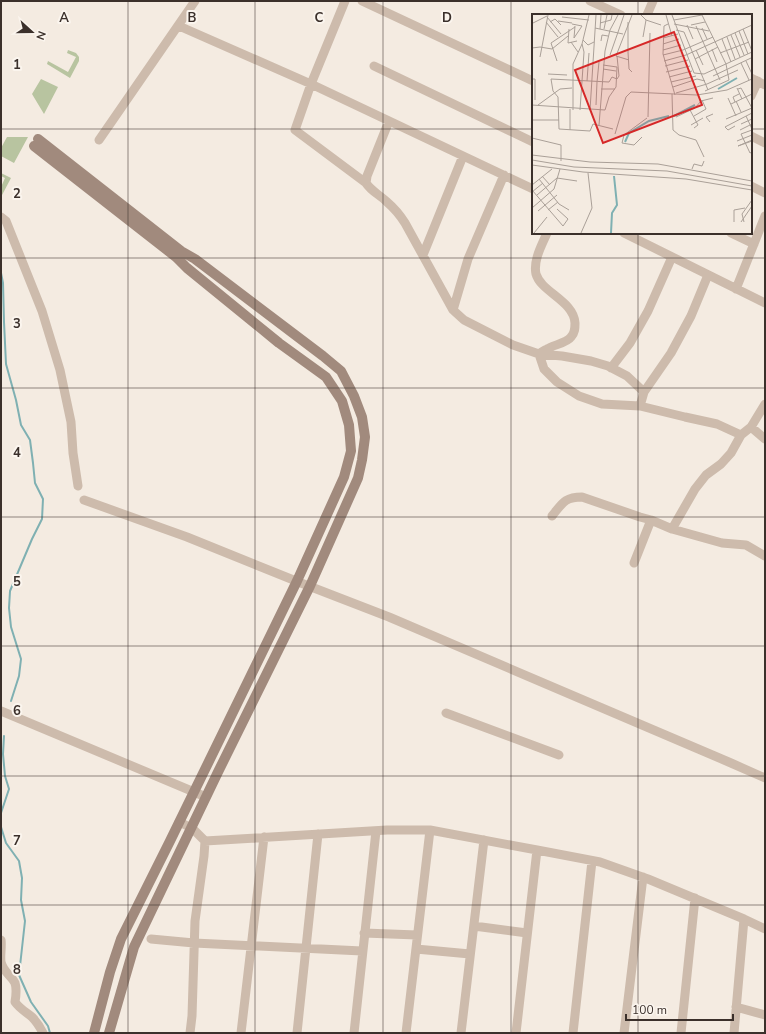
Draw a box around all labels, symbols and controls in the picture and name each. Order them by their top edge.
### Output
text: A [59,9,69,27]
text: B [188,9,197,27]
text: C [315,9,324,27]
text: D [442,9,452,27]
north arrow [12,12,52,52]
inset map [532,14,752,234]
text: N [32,29,49,42]
text: 1 [13,56,21,74]
text: 2 [13,185,21,203]
text: 3 [13,315,21,333]
text: 4 [13,444,21,462]
text: 5 [13,573,21,591]
text: 6 [13,702,21,720]
text: 7 [13,832,21,850]
text: 8 [13,961,21,979]
scale bar [626,996,733,1022]
text: 100 m [632,1002,667,1018]

